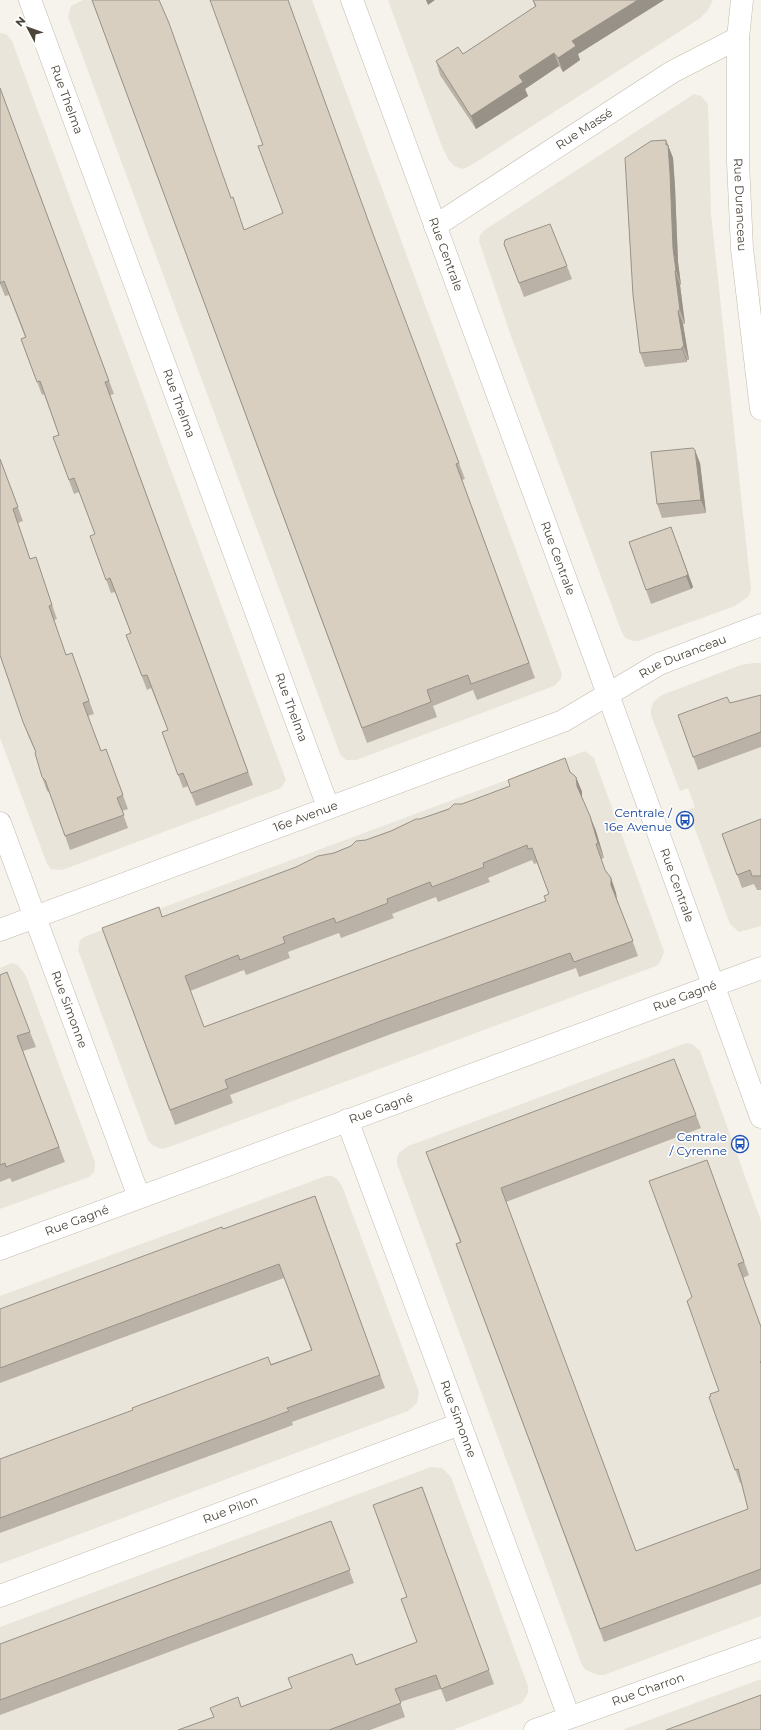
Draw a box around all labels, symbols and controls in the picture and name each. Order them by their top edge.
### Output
north arrow [8,8,48,48]
text: N [12,13,29,29]
street label: Rue Thelma [48,63,87,136]
street label: Rue Massé [553,105,615,153]
street label: Rue Duranceau [731,158,750,252]
street label: Rue Centrale [426,215,467,293]
street label: Rue Thelma [160,367,199,440]
street label: Rue Centrale [538,519,579,597]
street label: Rue Duranceau [636,631,728,681]
street label: Rue Thelma [272,671,311,744]
street label: 16e Avenue [271,797,340,835]
place label: Centrale / 16e Avenue [605,805,673,834]
bus stop icon: Centrale / 16e Avenue [675,810,695,830]
street label: Rue Centrale [657,846,698,924]
street label: Rue Simonne [49,969,91,1050]
street label: Rue Gagné [651,977,719,1014]
street label: Rue Gagné [347,1089,415,1127]
place label: Centrale / Cyrenne [668,1129,727,1158]
bus stop icon: Centrale / Cyrenne [730,1134,750,1154]
street label: Rue Gagné [43,1201,111,1239]
street label: Rue Simonne [437,1378,480,1460]
street label: Rue Pilon [200,1492,260,1527]
street label: Rue Charron [610,1669,686,1709]

